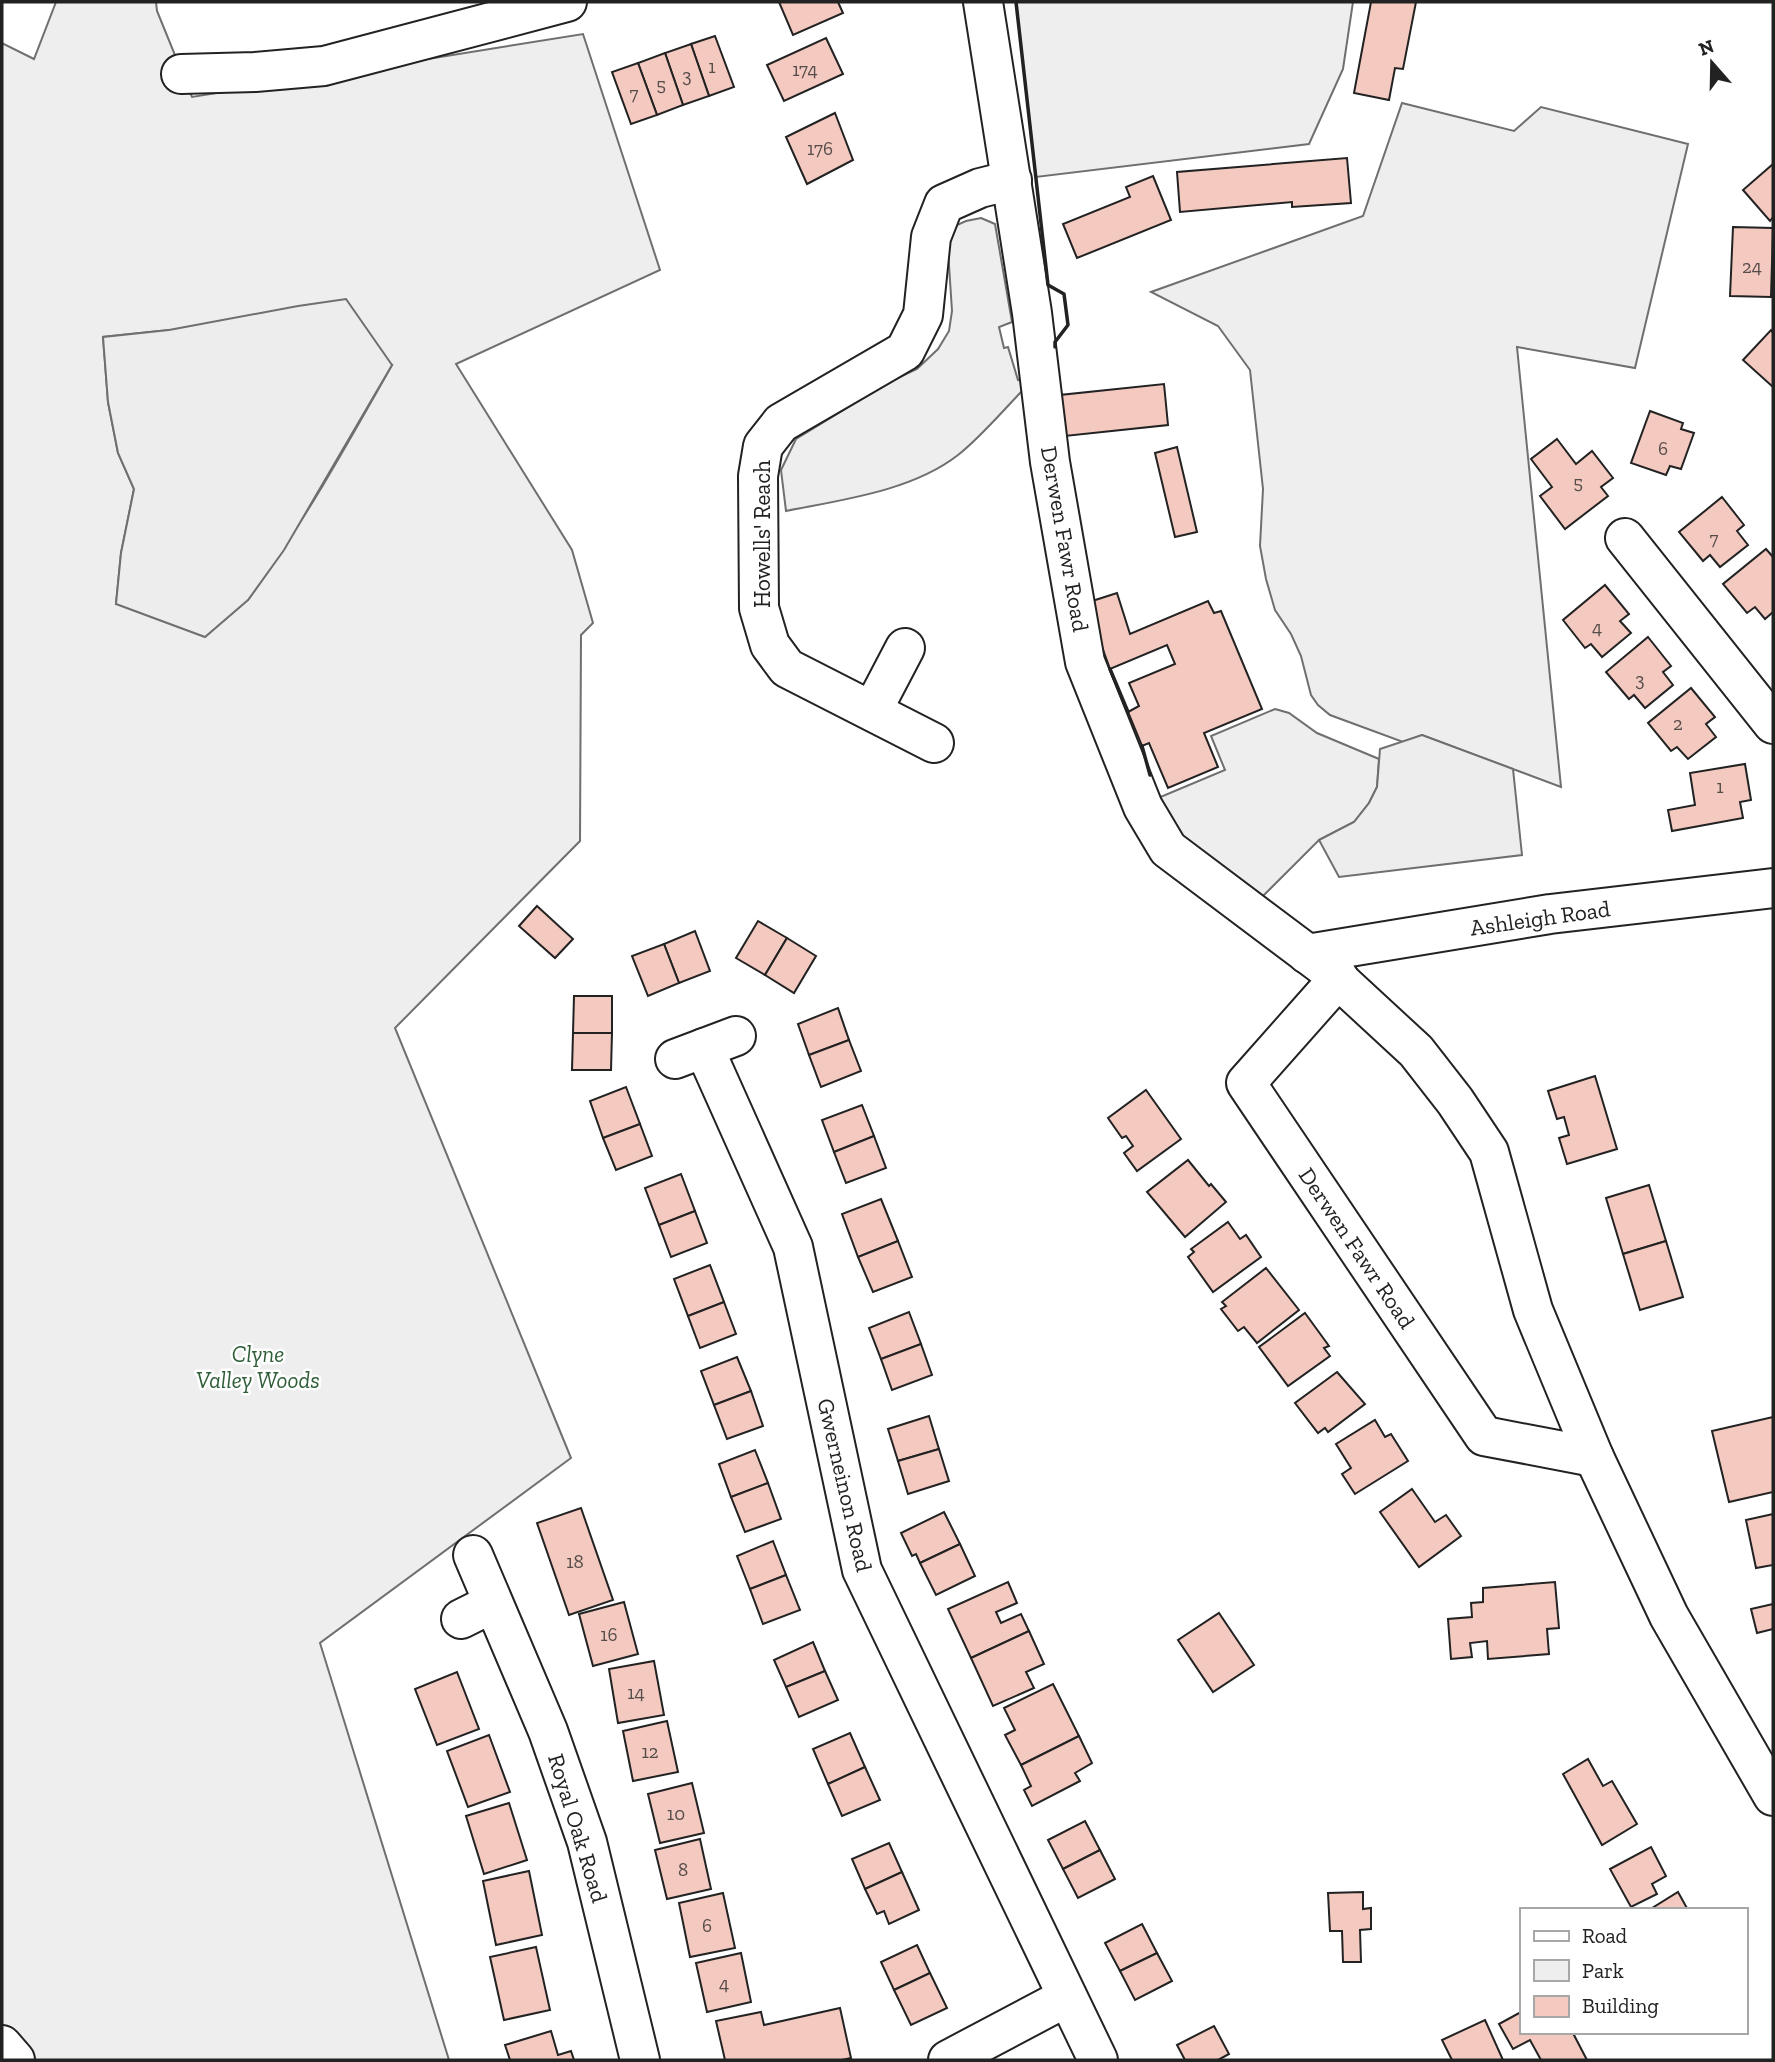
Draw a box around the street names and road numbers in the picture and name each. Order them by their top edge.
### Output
street label: Derwen Fawr Road [1035,444,1095,634]
street label: Howells' Reach [748,460,776,608]
street label: Ashleigh Road [1468,894,1612,942]
street label: Derwen Fawr Road [1293,1162,1421,1334]
street label: Gwerneinon Road [811,1396,879,1575]
street label: Royal Oak Road [542,1750,614,1906]

